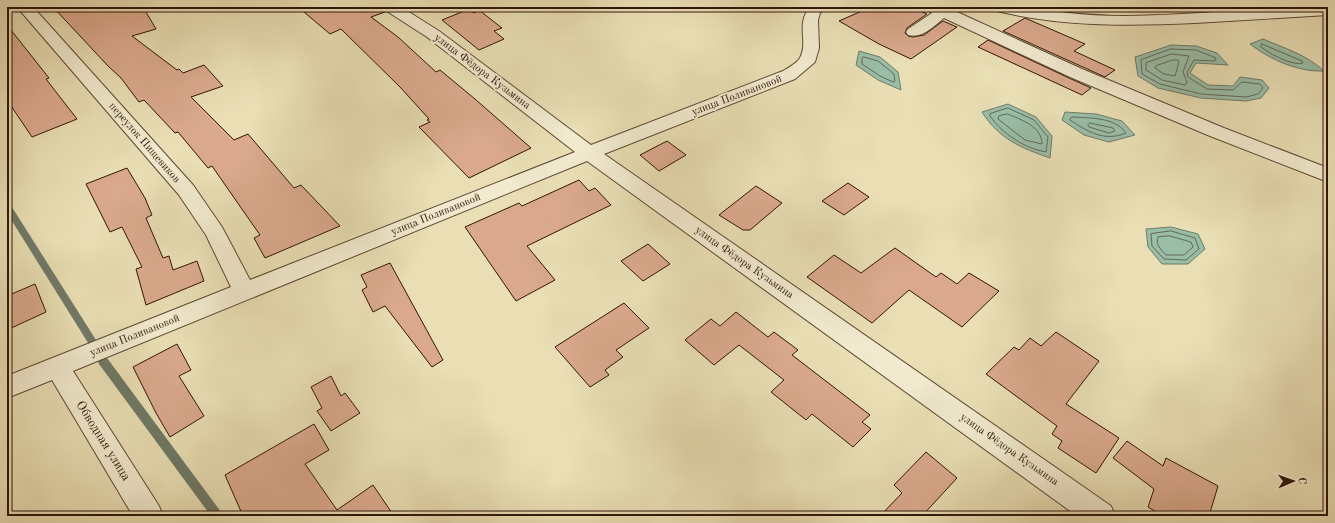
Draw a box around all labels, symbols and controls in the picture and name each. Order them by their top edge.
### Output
street label: улица Фёдора Кузьмина [432,32,533,112]
street label: улица Поливановой [690,74,784,118]
street label: переулок Пищевиков [106,101,182,185]
street label: улица Поливановой [390,192,482,238]
street label: улица Фёдора Кузьмина [693,225,796,302]
street label: улица Поливановой [89,313,181,359]
street label: Обводная улица [73,399,133,484]
street label: улица Фёдора Кузьмина [958,412,1061,489]
north arrow [1273,461,1313,501]
text: С [1296,477,1307,485]

